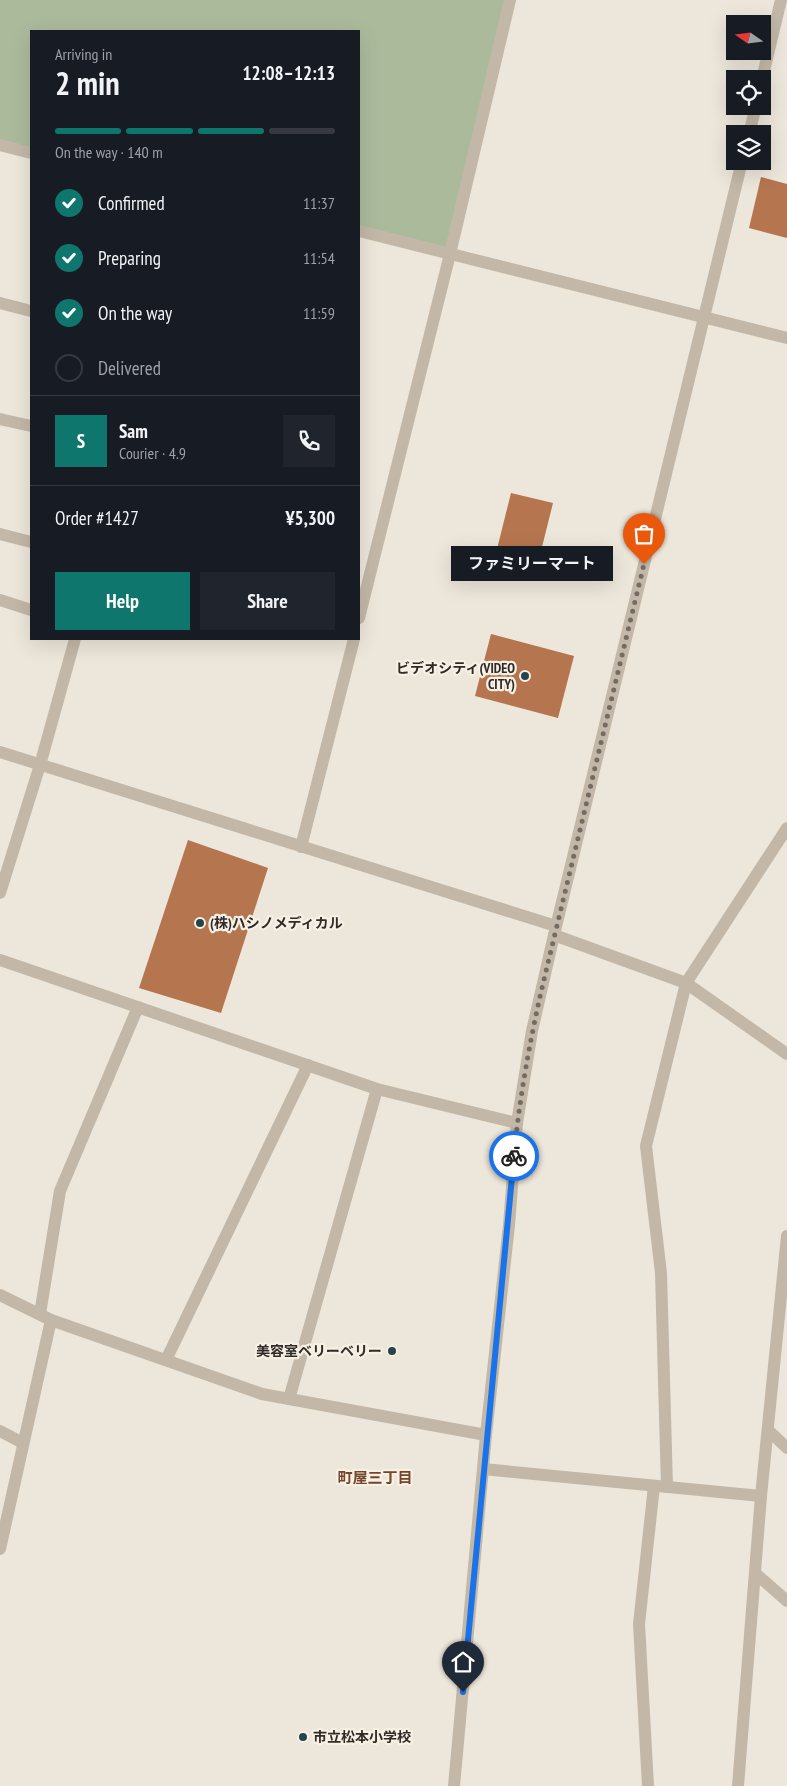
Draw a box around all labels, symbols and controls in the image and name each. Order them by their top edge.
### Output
north arrow [726,15,771,60]
map controls [726,15,771,170]
text: Arriving in [55,44,112,64]
text: 12:08–12:13 [242,61,335,85]
text: 2 min [55,62,120,104]
button: locate [726,70,771,115]
button: layers [726,125,771,170]
text: On the way · 140 m [55,142,163,162]
icon: check [55,189,83,217]
text: Confirmed [98,191,165,215]
text: 11:37 [303,193,335,213]
icon: check [55,244,83,272]
text: Preparing [98,246,161,270]
text: 11:54 [303,248,335,268]
icon: check [55,299,83,327]
text: On the way [98,301,172,325]
text: 11:59 [303,303,335,323]
text: Delivered [98,356,161,380]
button: phone [283,415,335,467]
text: Sam [119,419,148,443]
text: S [77,429,85,453]
text: Courier · 4.9 [119,443,186,463]
text: Order #1427 [55,506,139,530]
text: ¥5,300 [285,506,335,530]
pin [623,513,665,564]
icon: bag [630,520,658,548]
callout: ファミリーマート [452,546,614,582]
text: ファミリーマート [468,553,596,573]
button: Help [55,572,190,630]
button: Share [200,572,335,630]
place label: ビデオシティ(VIDEO CITY) [396,659,515,693]
marker: ビデオシティ(VIDEO CITY) [519,670,531,682]
place label: (株)ハシノメディカル [210,914,343,932]
marker: (株)ハシノメディカル [194,917,206,929]
courier [489,1131,539,1181]
icon: bike [500,1142,528,1170]
place label: 美容室ベリーベリー [256,1342,382,1360]
marker: 美容室ベリーベリー [386,1345,398,1357]
district label: 町屋三丁目 [337,1468,413,1487]
pin [442,1641,484,1692]
icon: home [449,1648,477,1676]
place label: 市立松本小学校 [313,1728,411,1746]
marker: 市立松本小学校 [297,1731,309,1743]

